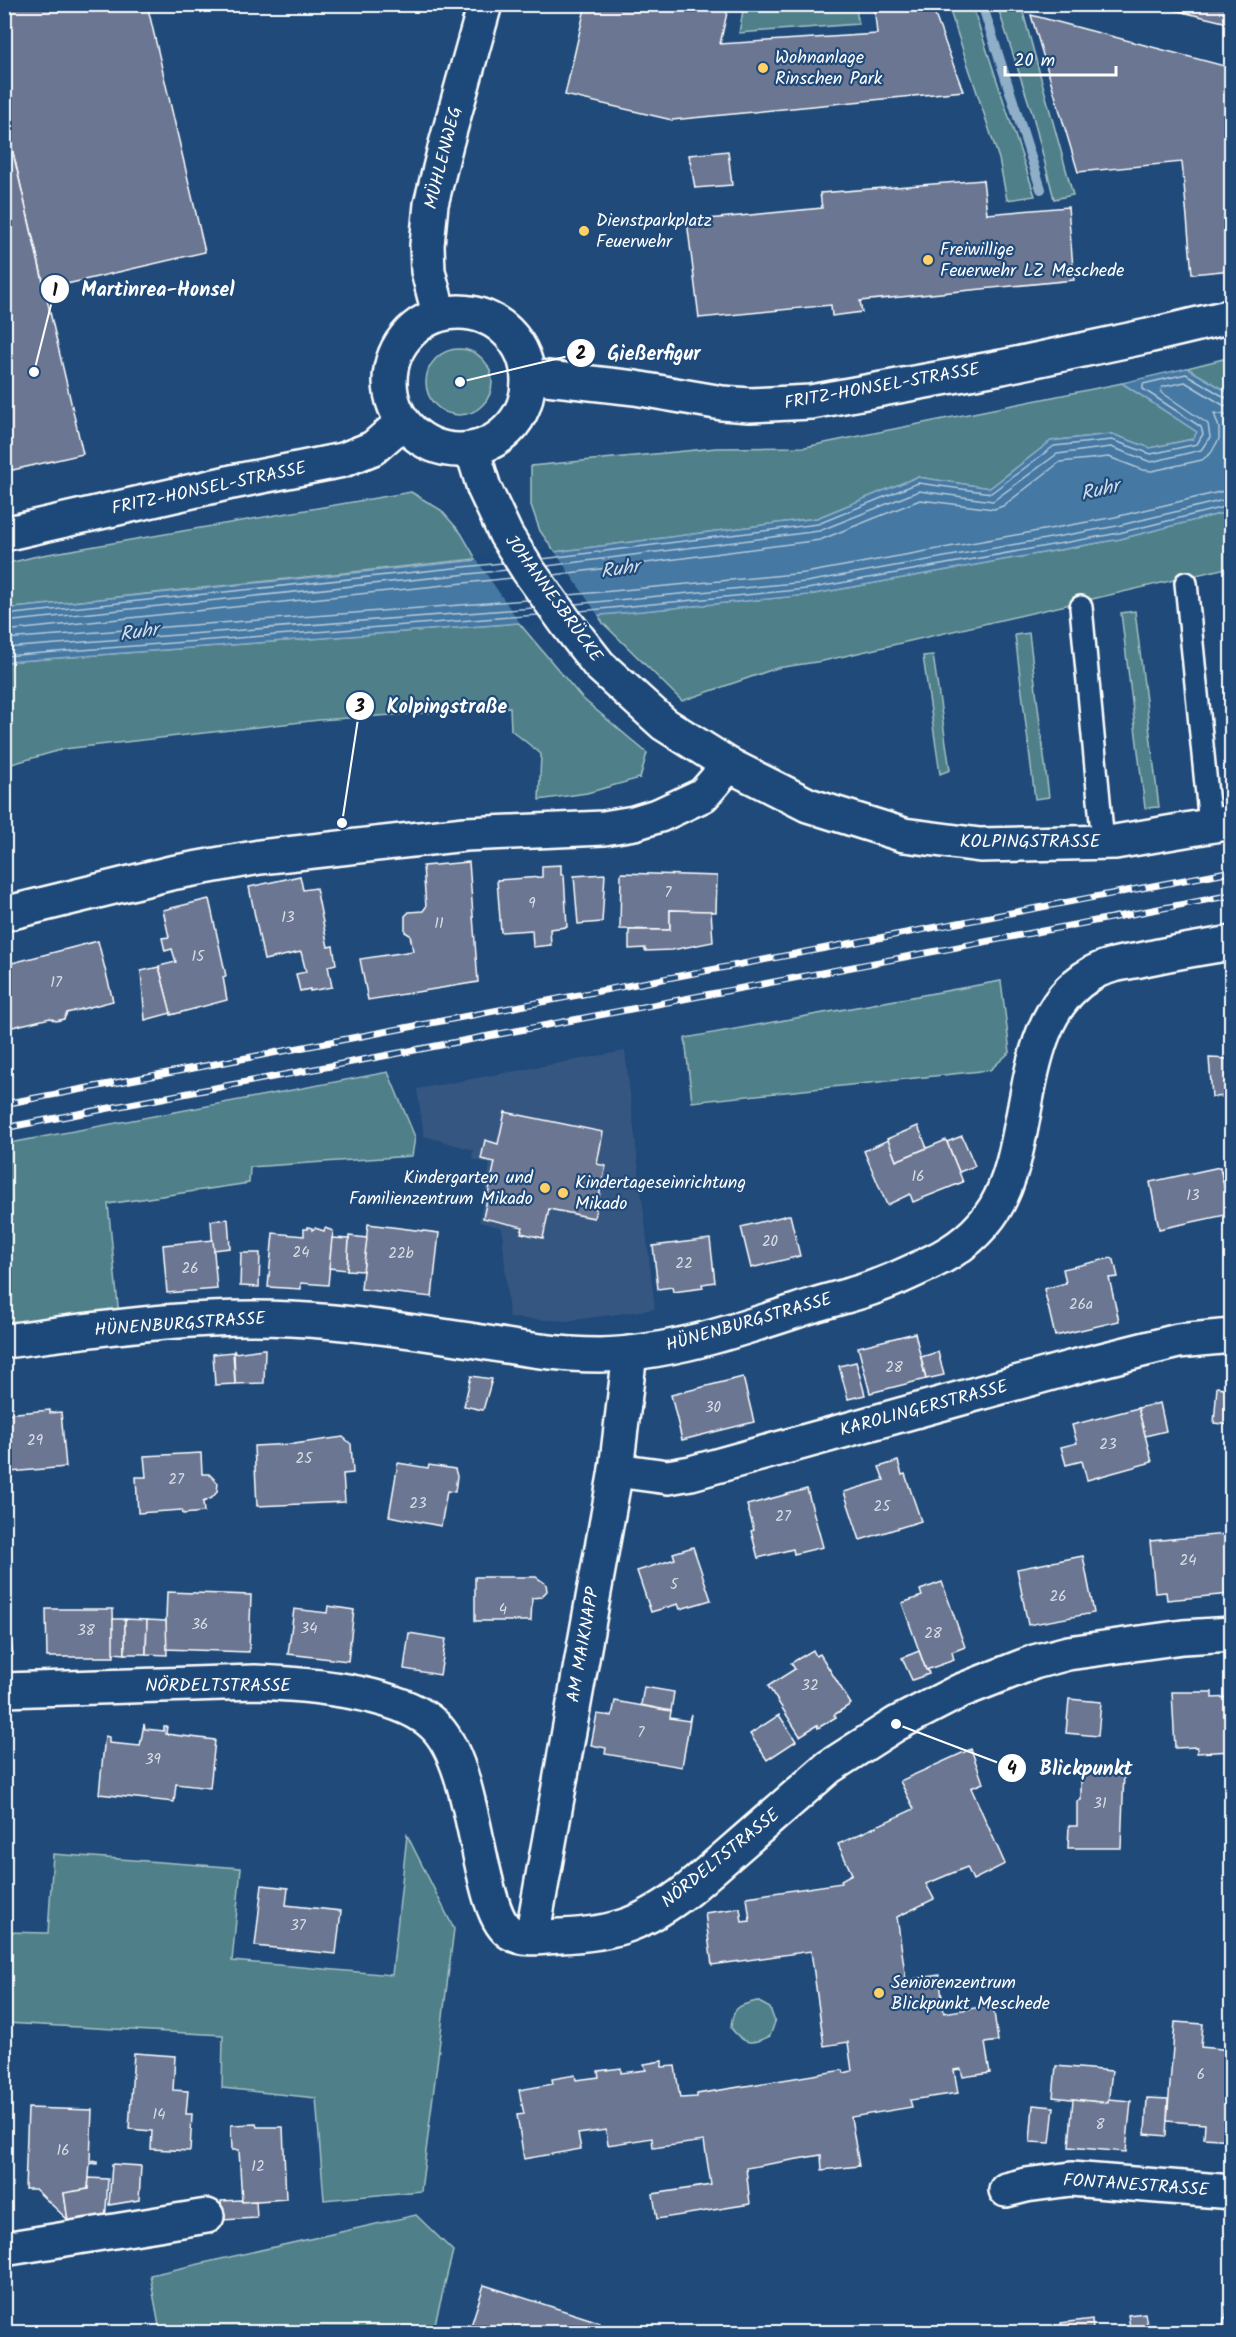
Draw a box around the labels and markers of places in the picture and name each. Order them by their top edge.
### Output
place label: Wohnanlage Rinschen Park [775,44,883,94]
marker: Wohnanlage Rinschen Park [756,61,770,75]
place label: Dienstparkplatz Feuerwehr [596,207,712,257]
marker: Dienstparkplatz Feuerwehr [577,224,591,238]
place label: Freiwillige Feuerwehr LZ Meschede [940,236,1124,286]
marker: Freiwillige Feuerwehr LZ Meschede [921,253,935,267]
callout: Martinrea-Honsel [40,270,247,308]
callout: Gießerfigur [566,334,712,372]
callout: Kolpingstraße [345,687,520,725]
place label: Kindergarten und Familienzentrum Mikado [349,1164,534,1214]
place label: Kindertageseinrichtung Mikado [575,1169,746,1219]
marker: Kindergarten und Familienzentrum Mikado [538,1181,552,1195]
marker: Kindertageseinrichtung Mikado [556,1186,570,1200]
callout: Blickpunkt [997,1749,1144,1787]
place label: Seniorenzentrum Blickpunkt Meschede [891,1969,1050,2019]
marker: Seniorenzentrum Blickpunkt Meschede [872,1986,886,2000]

